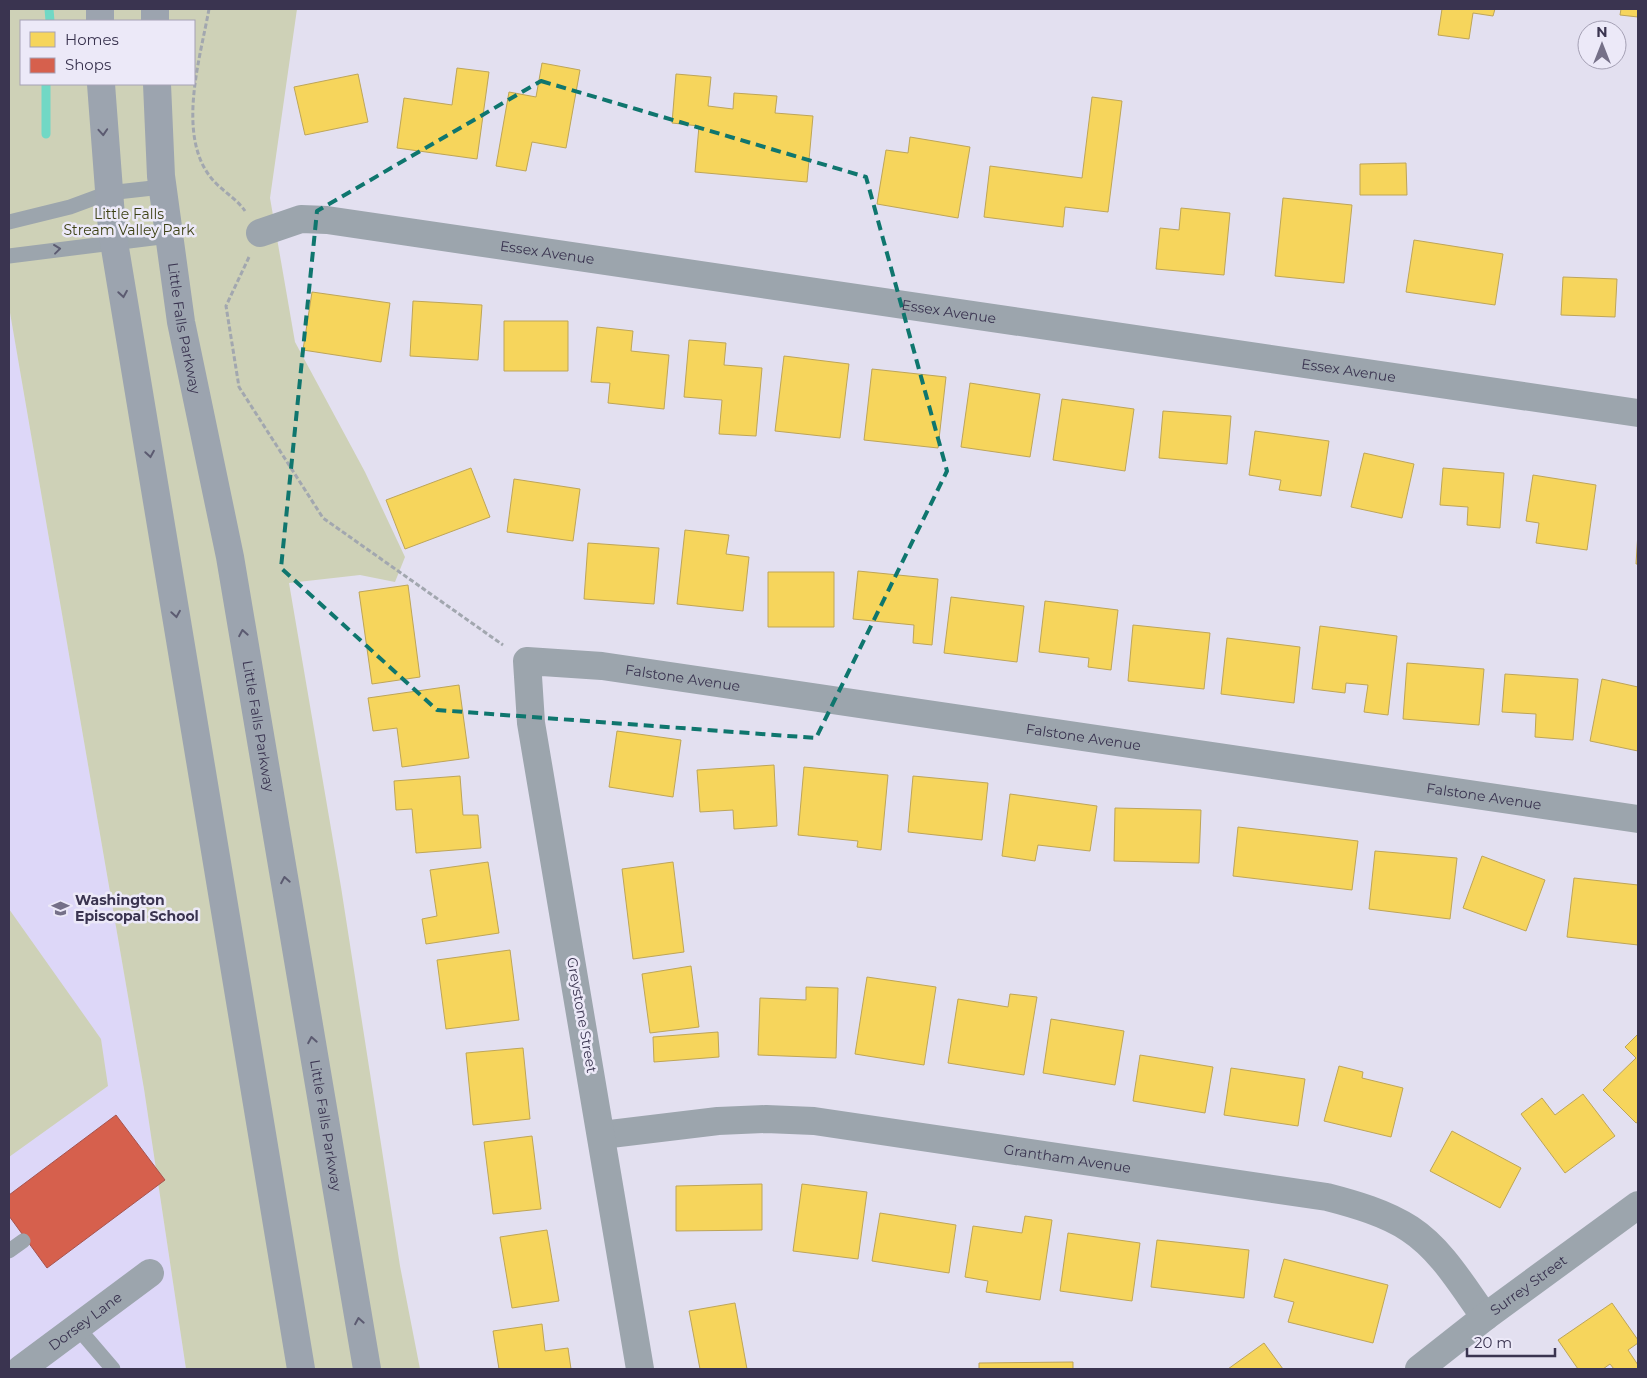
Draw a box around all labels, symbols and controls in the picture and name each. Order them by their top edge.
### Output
legend [20,20,195,85]
north arrow [1577,20,1627,70]
text: N [1596,23,1608,41]
text: Homes [65,30,119,49]
text: Shops [65,55,111,74]
one-way arrow [97,129,108,137]
park label: Little Falls Stream Valley Park [63,205,195,239]
street label: Essex Avenue [499,237,596,268]
one-way arrow [53,244,61,255]
street label: Little Falls Parkway [164,261,205,396]
one-way arrow [117,289,127,298]
street label: Essex Avenue [901,296,997,327]
street label: Essex Avenue [1300,355,1397,386]
one-way arrow [144,450,154,458]
one-way arrow [171,610,181,619]
one-way arrow [239,629,249,638]
street label: Little Falls Parkway [239,659,279,794]
street label: Falstone Avenue [624,661,741,695]
street label: Falstone Avenue [1025,720,1142,754]
street label: Falstone Avenue [1425,779,1543,814]
one-way arrow [280,876,290,884]
place label: Washington Episcopal School [75,891,199,925]
school or university icon: Washington Episcopal School [51,898,71,918]
street label: Greystone Street [563,956,601,1075]
one-way arrow [307,1036,317,1045]
street label: Little Falls Parkway [306,1058,346,1193]
street label: Grantham Avenue [1002,1140,1132,1177]
street label: Surrey Street [1487,1251,1571,1319]
street label: Dorsey Lane [45,1288,125,1354]
one-way arrow [355,1317,365,1326]
scale bar [1467,1326,1554,1358]
text: 20 m [1474,1333,1512,1352]

